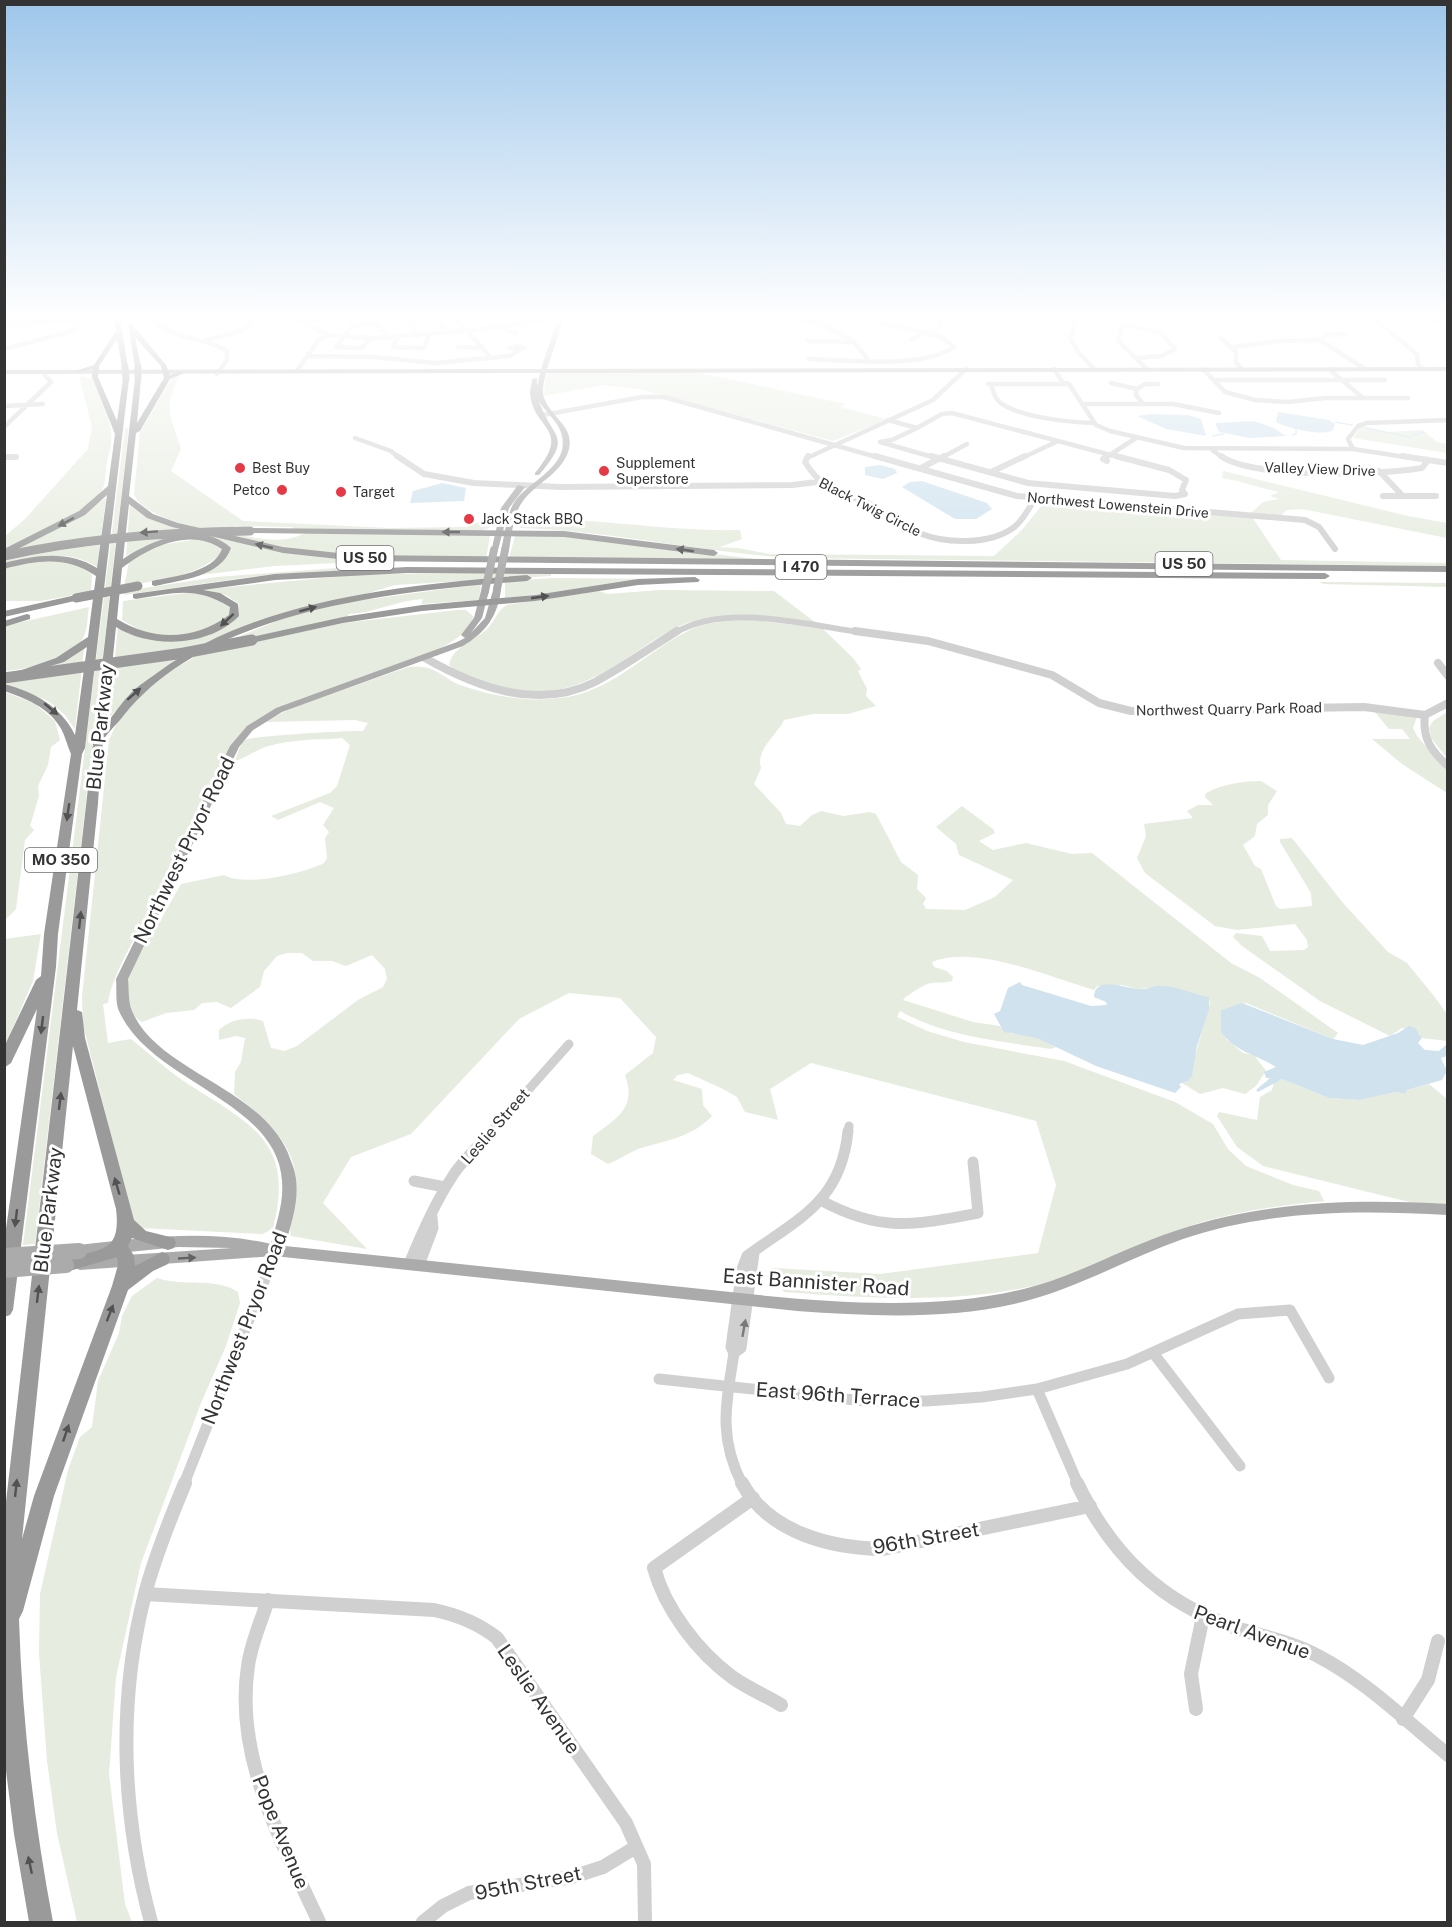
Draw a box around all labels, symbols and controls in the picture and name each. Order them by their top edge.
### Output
place label: Supplement Superstore [616,455,695,487]
street label: Valley View Drive [1264,459,1376,479]
place label: Best Buy [252,460,311,476]
marker: Best Buy [233,461,247,475]
marker: Supplement Superstore [597,464,611,478]
street label: Black Twig Circle [816,474,924,540]
place label: Petco [233,482,270,498]
marker: Petco [275,483,289,497]
place label: Target [353,484,395,500]
marker: Target [334,485,348,499]
street label: Northwest Lowenstein Drive [1026,489,1210,521]
place label: Jack Stack BBQ [481,511,583,527]
marker: Jack Stack BBQ [462,512,476,526]
one-way arrow [57,517,74,527]
one-way arrow [441,527,460,537]
one-way arrow [140,528,159,537]
one-way arrow [255,540,273,550]
one-way arrow [676,545,695,554]
road number: US 50 [336,546,394,570]
road number: US 50 [1156,552,1212,576]
road number: I 470 [776,555,826,579]
one-way arrow [531,593,550,602]
one-way arrow [299,604,317,613]
one-way arrow [220,613,235,627]
street label: Blue Parkway [81,663,119,791]
one-way arrow [126,688,141,701]
street label: Northwest Quarry Park Road [1136,699,1322,719]
one-way arrow [44,703,59,715]
street label: Northwest Pryor Road [128,753,240,947]
one-way arrow [63,803,72,822]
road number: MO 350 [25,848,97,872]
one-way arrow [75,911,85,930]
one-way arrow [37,1015,46,1034]
street label: Leslie Street [457,1084,533,1168]
one-way arrow [56,1091,65,1110]
street label: Blue Parkway [28,1145,68,1274]
one-way arrow [112,1177,121,1195]
one-way arrow [12,1209,21,1228]
street label: Northwest Pryor Road [196,1228,292,1428]
one-way arrow [178,1253,197,1262]
street label: East Bannister Road [722,1264,910,1300]
one-way arrow [33,1285,43,1304]
one-way arrow [106,1304,116,1322]
one-way arrow [740,1319,749,1338]
street label: East 96th Terrace [755,1377,921,1413]
one-way arrow [61,1424,71,1442]
one-way arrow [11,1479,21,1498]
street label: 96th Street [871,1517,981,1559]
street label: Pearl Avenue [1190,1600,1314,1664]
street label: Leslie Avenue [492,1640,586,1758]
street label: Pope Avenue [247,1772,315,1892]
one-way arrow [25,1855,34,1874]
street label: 95th Street [473,1861,583,1905]

